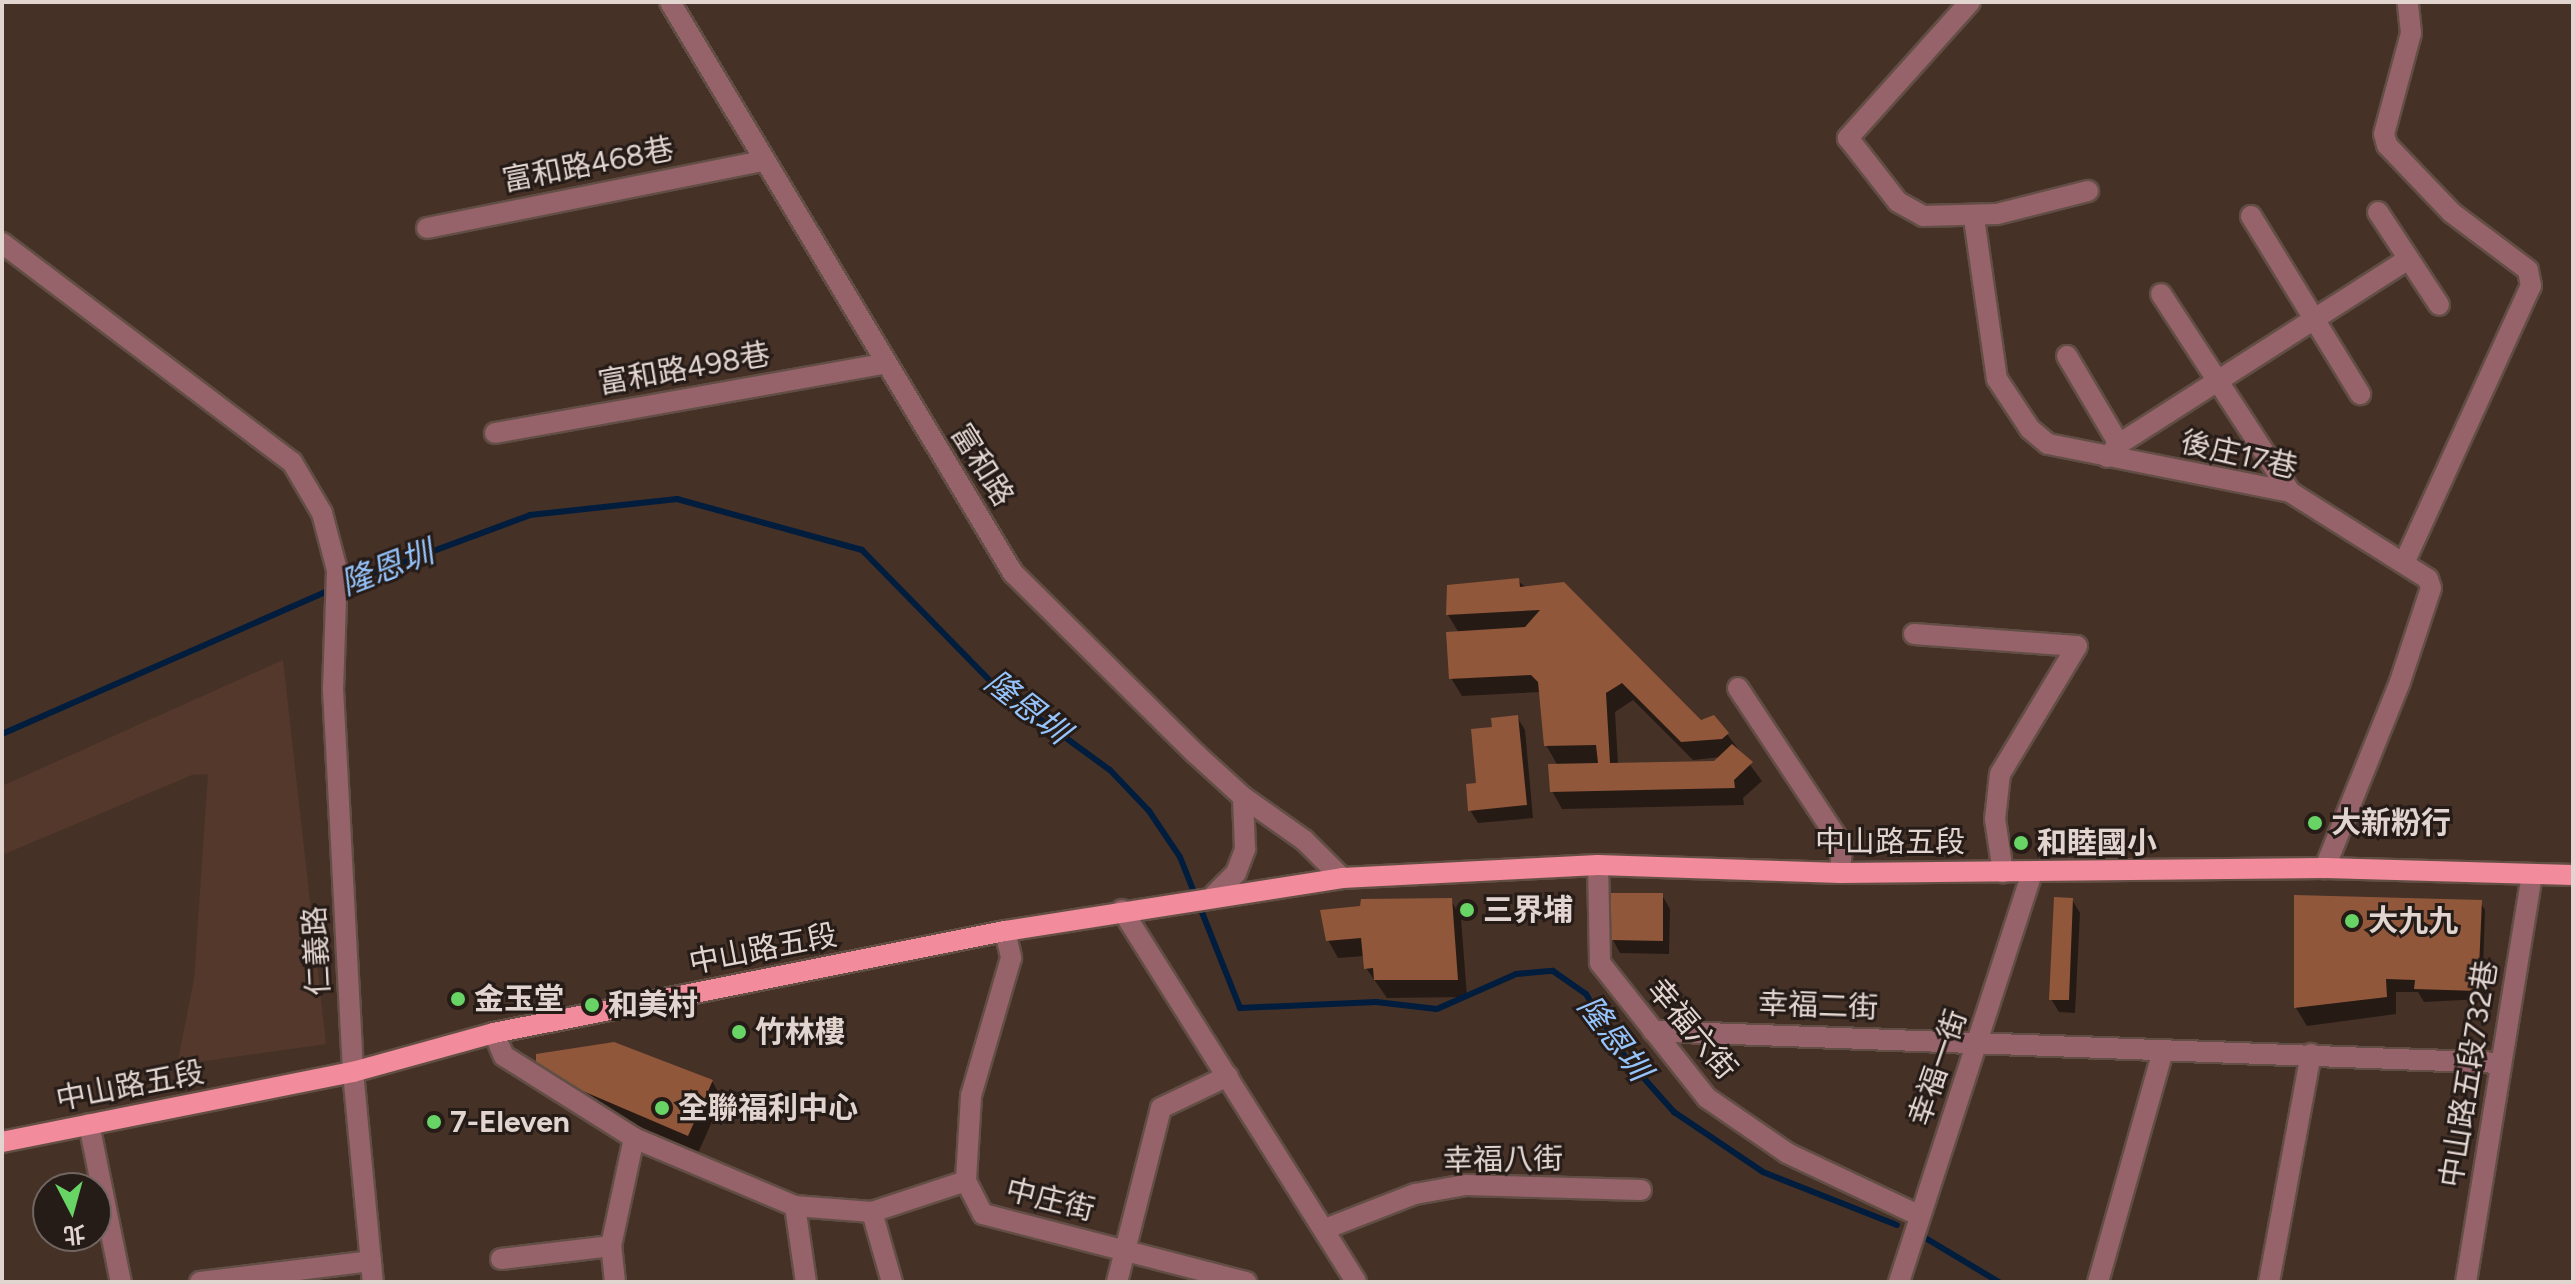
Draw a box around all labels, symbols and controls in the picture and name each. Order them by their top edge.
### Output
street label: 富和路468巷 [499,131,677,199]
street label: 富和路498巷 [595,336,773,402]
street label: 富和路 [943,417,1021,513]
street label: 後庄17巷 [2177,424,2301,486]
water label: 隆恩圳 [335,533,439,603]
water label: 隆恩圳 [977,662,1077,752]
place label: 大新粉行 [2331,805,2451,841]
marker: 大新粉行 [2306,814,2324,832]
street label: 中山路五段 [1815,824,1965,860]
place label: 和睦國小 [2037,825,2157,861]
marker: 和睦國小 [2012,834,2030,852]
place label: 三界埔 [1483,892,1573,928]
marker: 三界埔 [1458,901,1476,919]
place label: 大九九 [2368,903,2458,939]
street label: 仁義路 [297,905,337,997]
marker: 大九九 [2343,912,2361,930]
street label: 中山路五段 [686,917,840,981]
street label: 中山路五段732巷 [2433,958,2505,1190]
street label: 幸福六街 [1640,971,1744,1087]
place label: 金玉堂 [474,981,564,1017]
street label: 幸福二街 [1757,986,1879,1026]
place label: 和美村 [608,987,698,1023]
water label: 隆恩圳 [1570,988,1658,1088]
marker: 金玉堂 [449,990,467,1008]
marker: 和美村 [583,996,601,1014]
street label: 幸福一街 [1901,1005,1975,1131]
place label: 竹林樓 [755,1014,845,1050]
marker: 竹林樓 [730,1023,748,1041]
street label: 中山路五段 [53,1054,207,1118]
place label: 全聯福利中心 [678,1090,858,1126]
marker: 全聯福利中心 [653,1099,671,1117]
place label: 7-Eleven [450,1104,570,1140]
marker: 7-Eleven [425,1113,443,1131]
street label: 幸福八街 [1443,1141,1563,1179]
north arrow [32,1172,112,1252]
street label: 中庄街 [1002,1172,1098,1228]
text: 北 [62,1220,87,1249]

